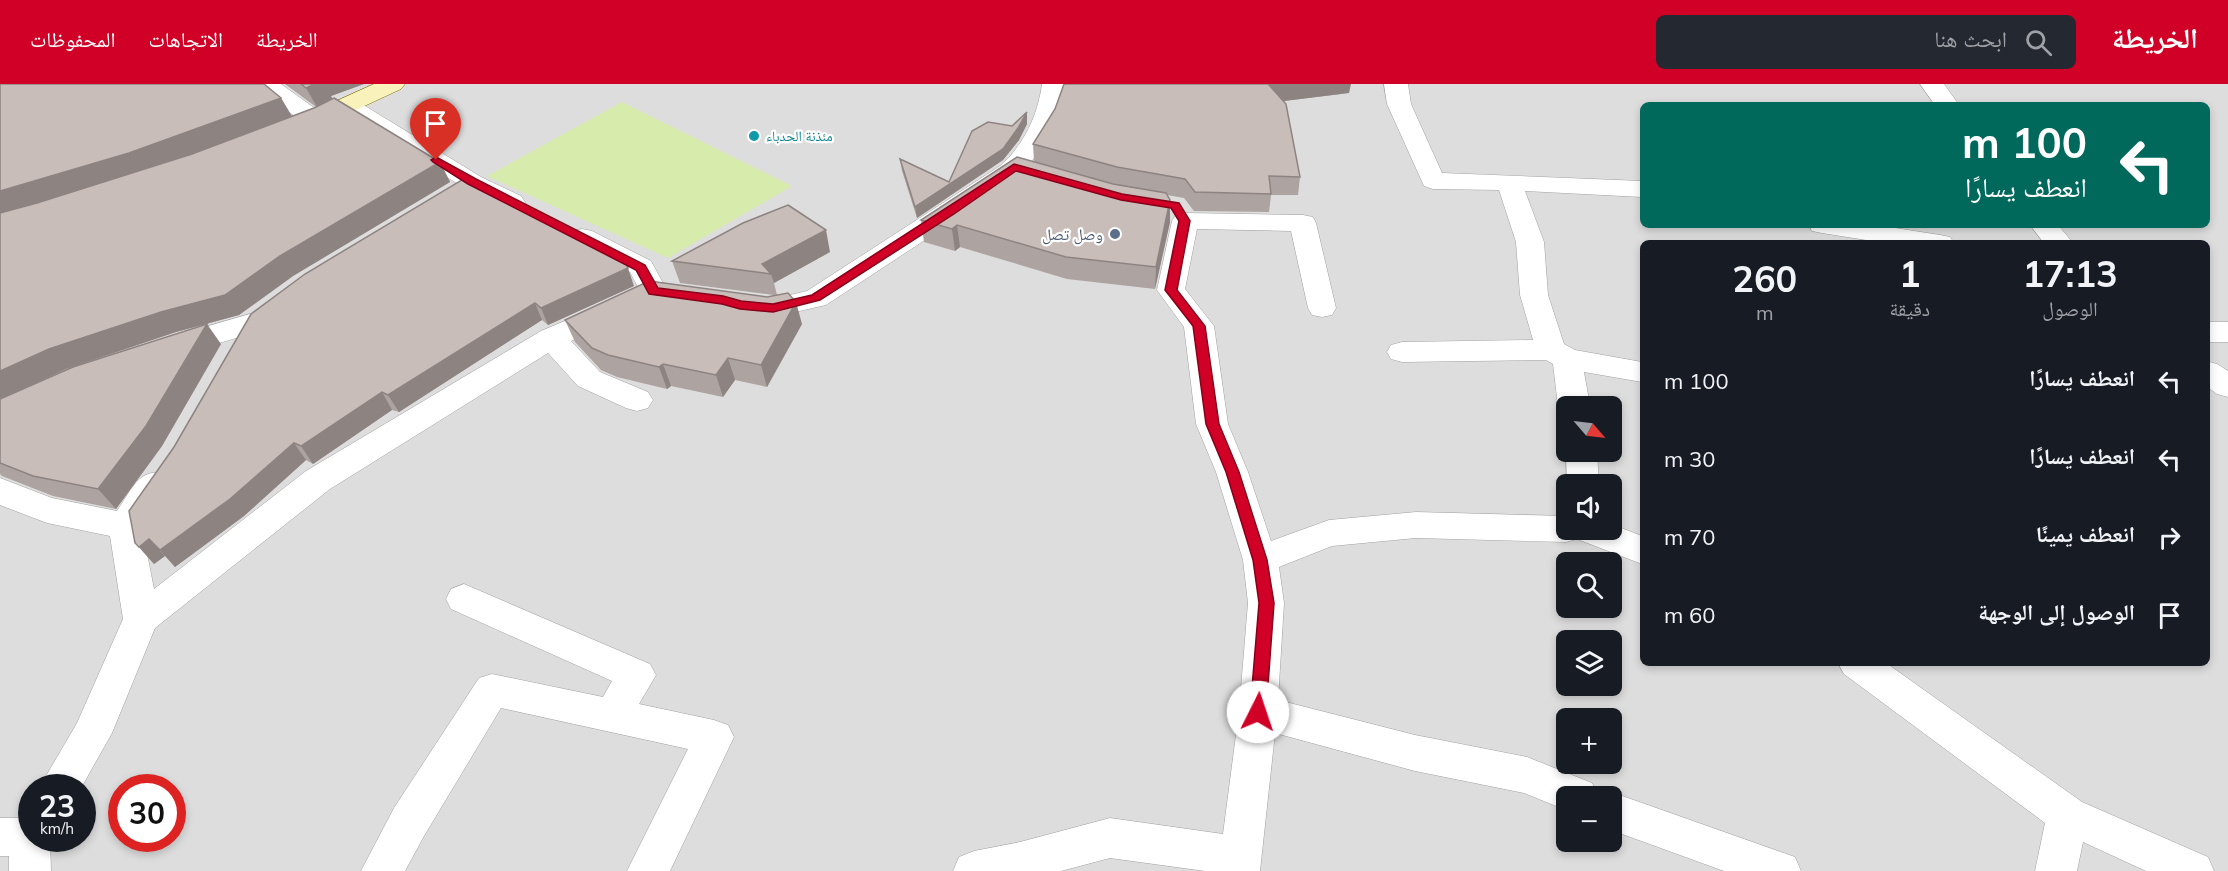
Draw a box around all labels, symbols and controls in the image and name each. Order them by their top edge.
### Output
search box [1656,15,2076,69]
text: الخريطة [2112,20,2198,55]
text: ابحث هنا [1934,25,2007,53]
text: المحفوظات [30,26,115,52]
text: الاتجاهات [148,26,223,52]
text: الخريطة [256,26,318,52]
icon: search [2022,26,2055,59]
pin [410,98,461,160]
icon: arrive [419,107,452,140]
text: 100 m [1962,116,2087,169]
icon: left [2108,126,2186,204]
place label: مئذنة الحدباء [766,127,833,145]
marker: مئذنة الحدباء [747,129,761,143]
text: انعطف يسارًا [1965,170,2087,204]
place label: وصل تصل [1042,224,1103,245]
marker: وصل تصل [1108,227,1122,241]
text: 1 [1899,251,1921,296]
text: 17:13 [2022,251,2118,296]
text: 260 [1732,256,1797,301]
text: دقيقة [1889,296,1930,321]
text: الوصول [2042,296,2098,321]
text: m [1756,300,1773,325]
text: انعطف يسارًا [2029,364,2135,392]
icon: left [2153,365,2186,398]
text: 100 m [1664,367,1729,395]
north arrow [1556,396,1622,462]
map controls [1556,396,1622,852]
text: انعطف يسارًا [2029,442,2135,470]
icon: left [2153,443,2186,476]
text: 30 m [1664,445,1715,473]
button: sound [1556,474,1622,540]
text: انعطف يمينًا [2036,520,2135,548]
icon: right [2153,521,2186,554]
text: 70 m [1664,523,1715,551]
button: search [1556,552,1622,618]
text: الوصول إلى الوجهة [1978,598,2135,626]
icon: arrive [2153,599,2186,632]
text: 60 m [1664,601,1715,629]
button: layers [1556,630,1622,696]
position arrow [1226,680,1290,744]
button: + [1556,708,1622,774]
speed limit sign: 30 [108,774,186,852]
button: − [1556,786,1622,852]
text: 23 [39,787,75,825]
text: km/h [40,819,74,838]

